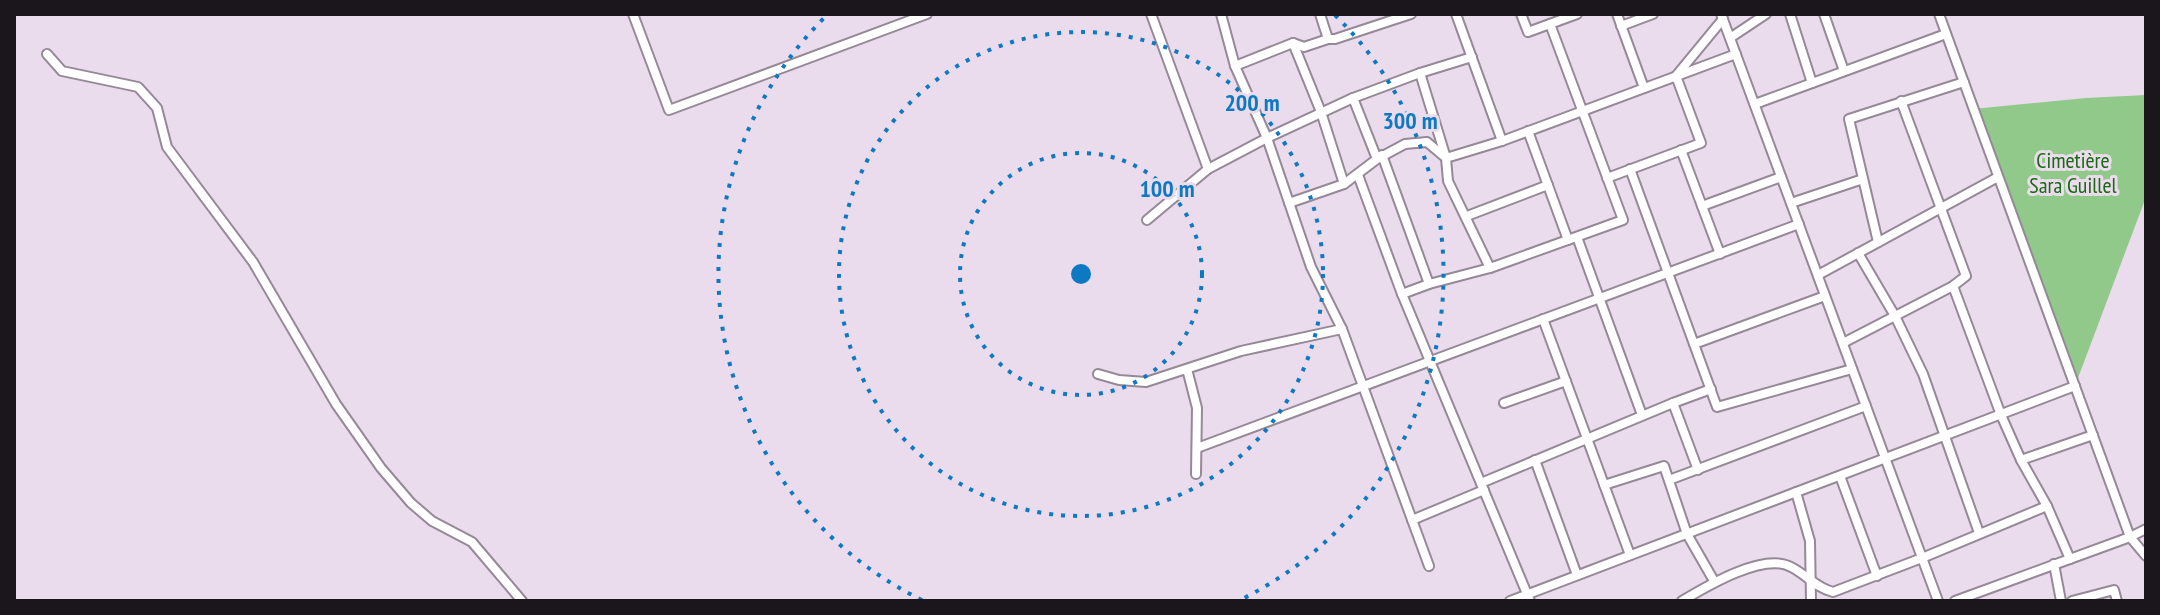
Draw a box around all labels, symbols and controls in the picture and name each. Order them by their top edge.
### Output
text: 200 m [1224,87,1280,118]
text: 300 m [1382,105,1438,136]
park label: Cimetière Sara Guillel [2029,146,2118,199]
text: 100 m [1139,173,1195,204]
centre of rings [1067,260,1095,288]

